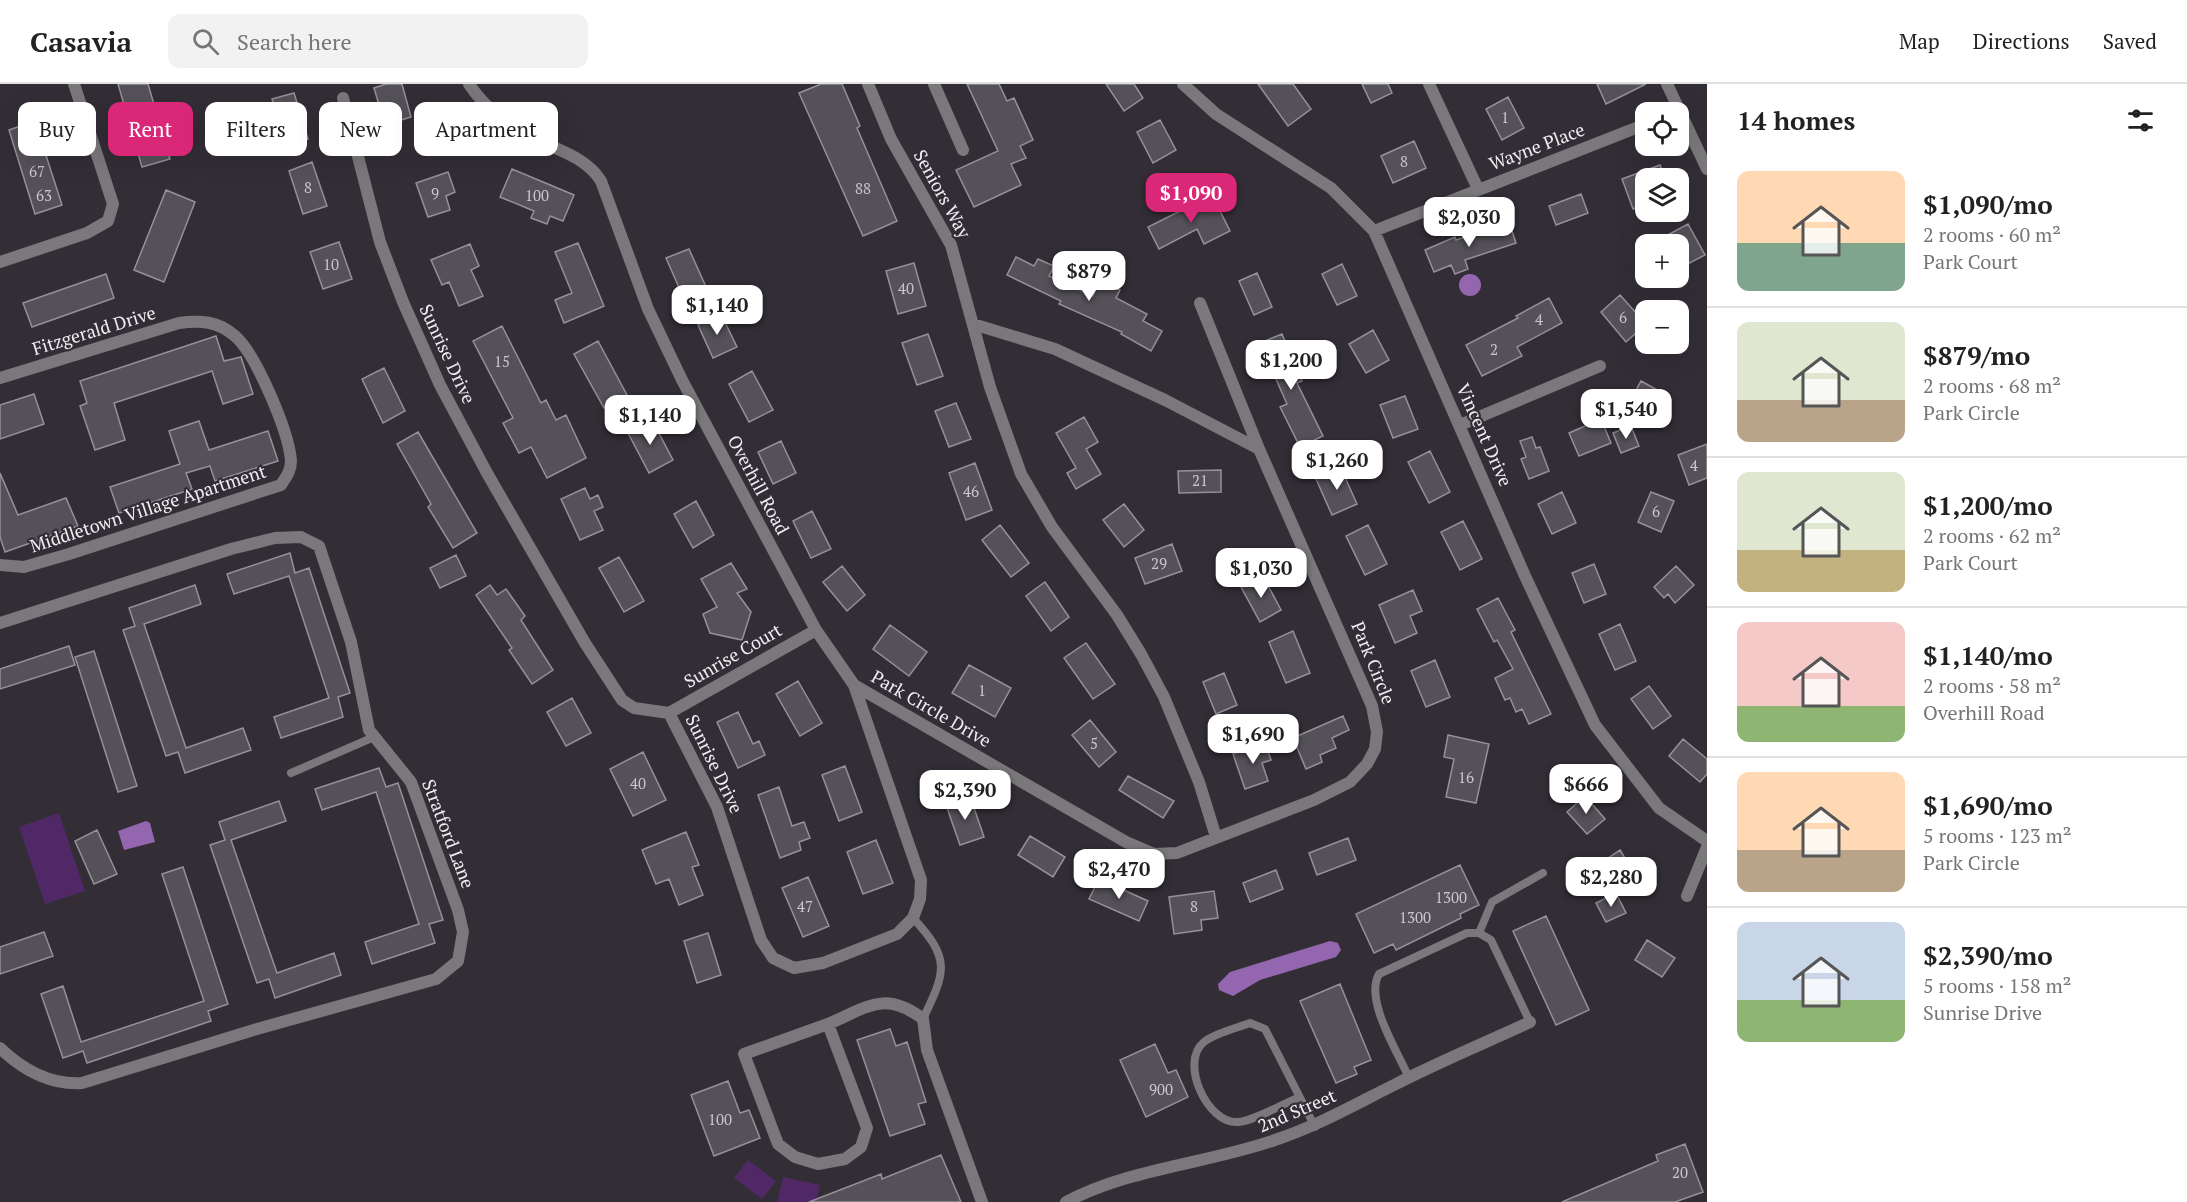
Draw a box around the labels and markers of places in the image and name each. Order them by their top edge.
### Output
pin: $1,090 [1142,173,1240,224]
pin: $2,030 [1420,197,1518,248]
pin: $879 [1053,251,1125,302]
pin: $1,140 [668,285,766,336]
pin: $1,200 [1242,340,1340,391]
pin: $1,540 [1577,389,1675,440]
pin: $1,140 [601,395,699,446]
pin: $1,260 [1288,440,1386,491]
pin: $1,030 [1212,548,1310,599]
pin: $1,690 [1204,714,1302,765]
pin: $666 [1550,764,1622,815]
pin: $2,390 [916,770,1014,821]
pin: $2,470 [1070,849,1168,900]
pin: $2,280 [1562,857,1660,908]

